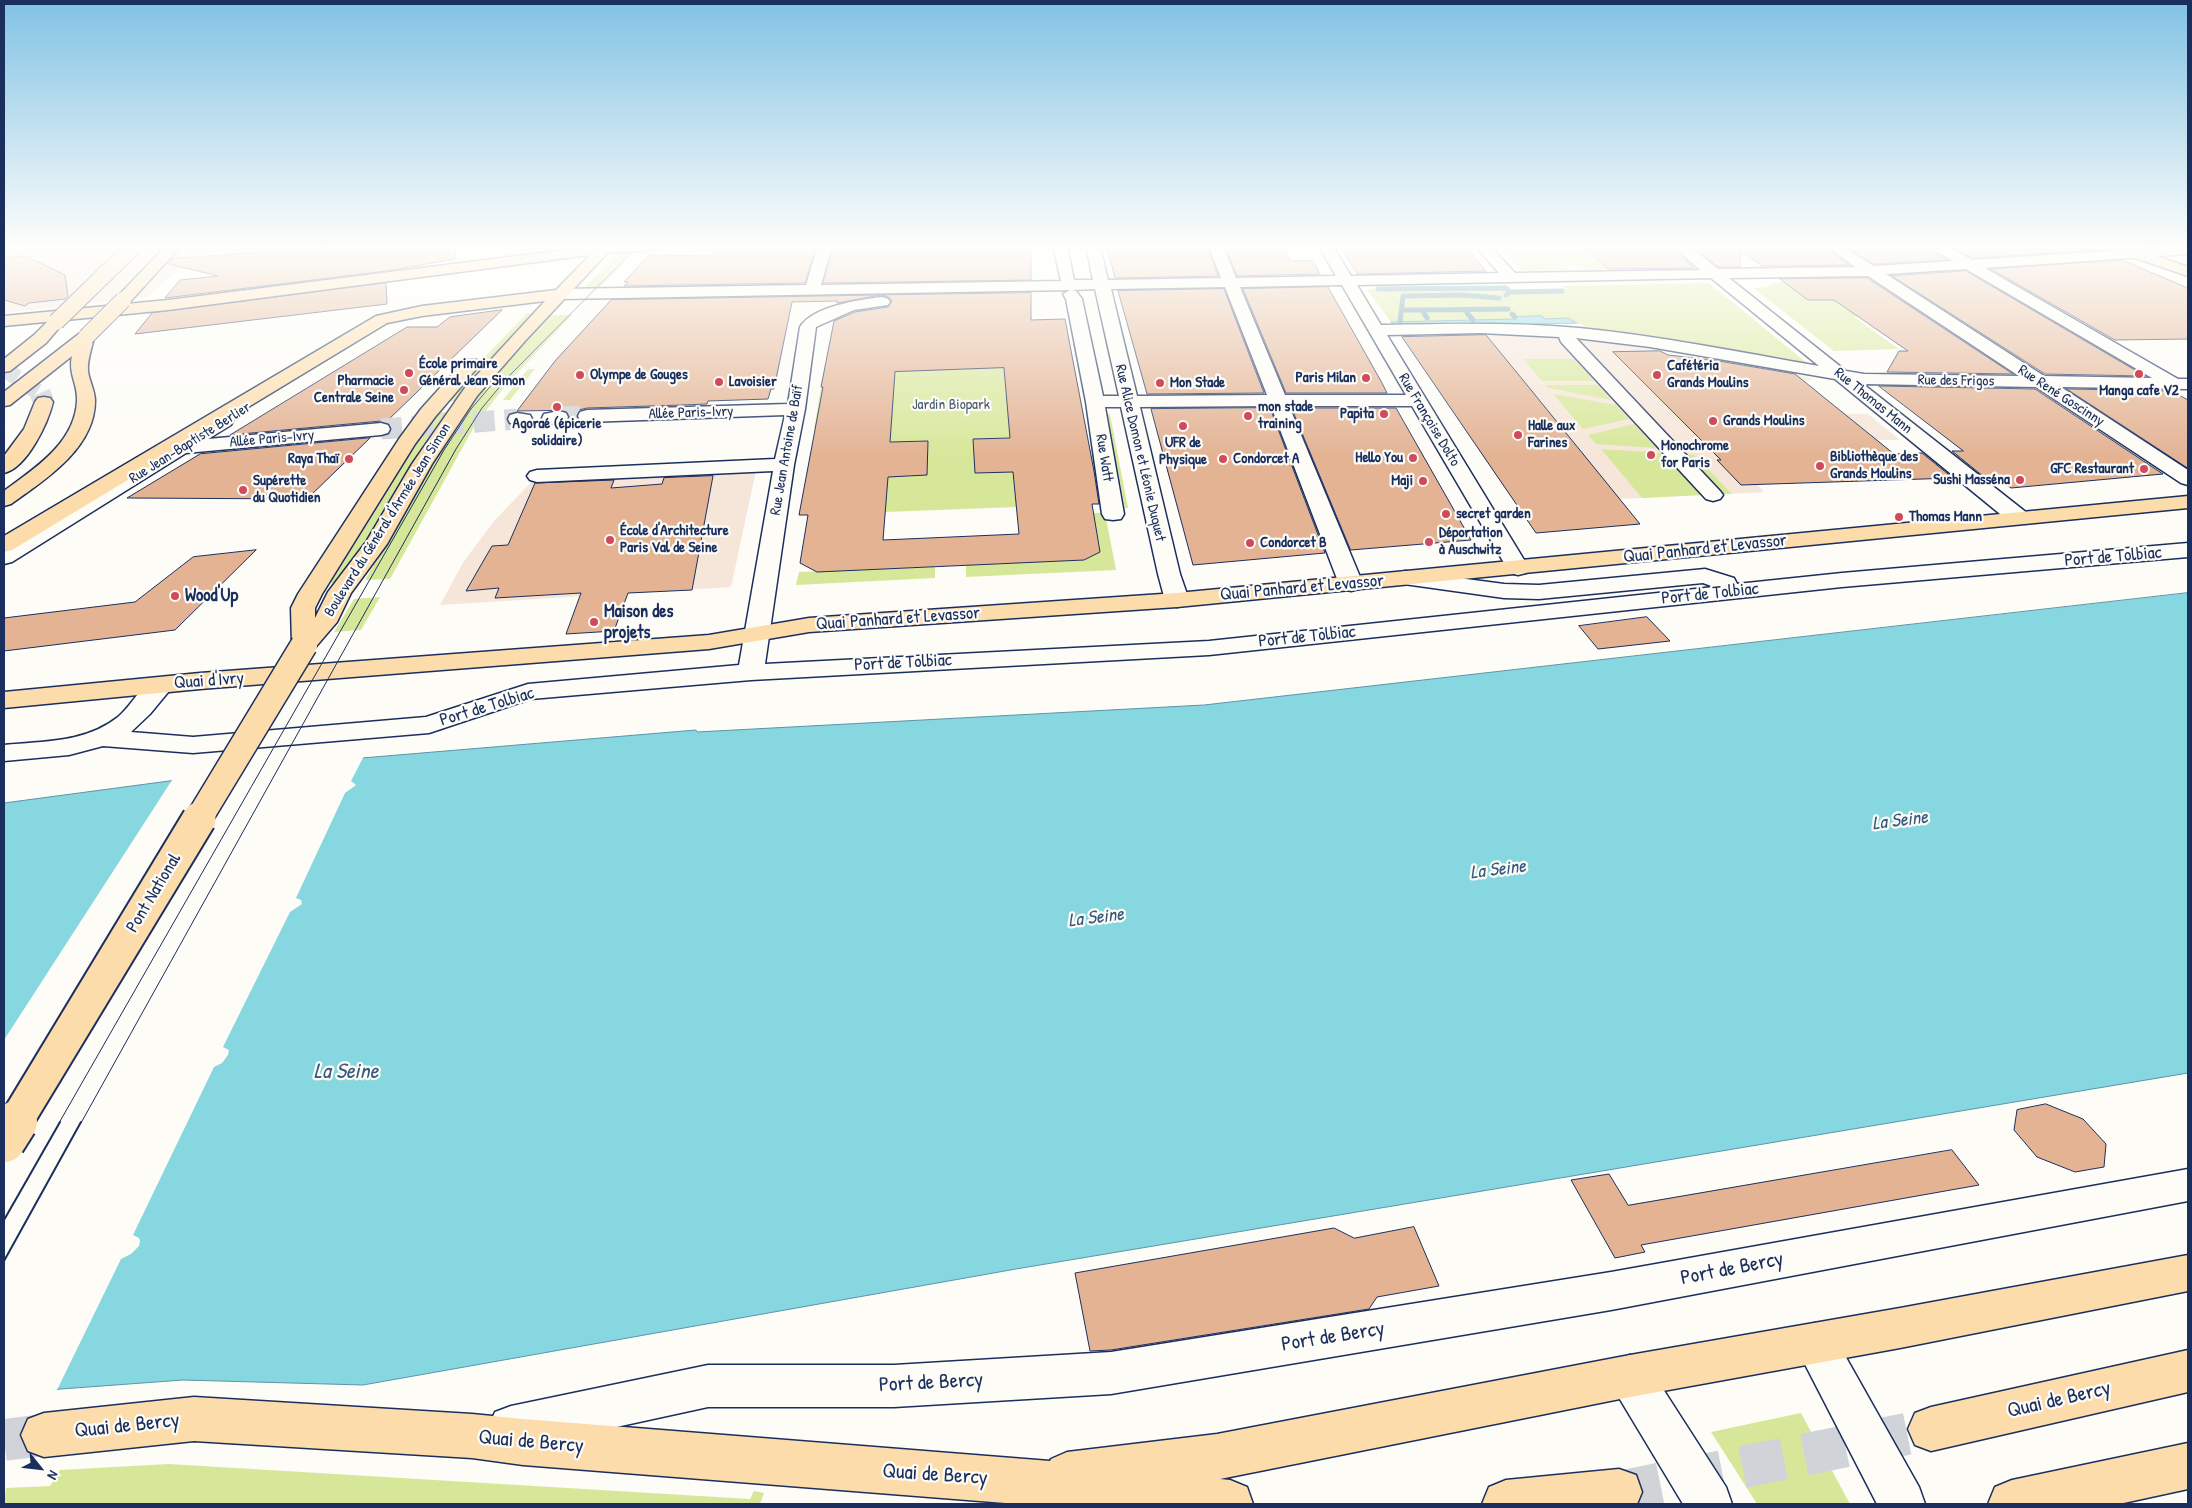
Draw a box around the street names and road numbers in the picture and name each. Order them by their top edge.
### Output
street label: Rue René Goscinny [2014,361,2108,431]
street label: Rue Alice Domon et Léonie Duquet [1111,363,1169,543]
street label: Rue Thomas Mann [1830,364,1916,438]
street label: Rue Françoise Dolto [1394,370,1464,470]
street label: Rue des Frigos [1918,371,1994,391]
street label: Rue Jean Antoine de Baïf [767,383,807,517]
street label: Rue Jean-Baptiste Berlier [126,398,254,488]
street label: Allée Paris-Ivry [648,403,734,423]
street label: Boulevard du Général d'Armée Jean Simon [321,420,455,620]
street label: Allée Paris-Ivry [229,426,315,452]
street label: Rue Watt [1091,433,1117,483]
street label: Quai Panhard et Levassor [1622,530,1788,568]
street label: Port de Tolbiac [2064,542,2162,572]
street label: Quai Panhard et Levassor [1219,570,1385,606]
street label: Port de Tolbiac [1660,578,1760,610]
street label: Quai Panhard et Levassor [815,602,981,636]
street label: Port de Tolbiac [1257,621,1357,653]
street label: Port de Tolbiac [854,650,952,676]
street label: Quai d'Ivry [173,668,245,694]
street label: Port de Tolbiac [437,682,537,732]
street label: Pont National [122,850,186,936]
street label: Port de Bercy [1678,1247,1786,1291]
street label: Port de Bercy [1280,1316,1386,1358]
street label: Port de Bercy [878,1368,984,1398]
street label: Quai de Bercy [2005,1376,2113,1424]
street label: Quai de Bercy [73,1408,181,1444]
street label: Quai de Bercy [477,1425,585,1459]
street label: Quai de Bercy [882,1459,988,1491]

